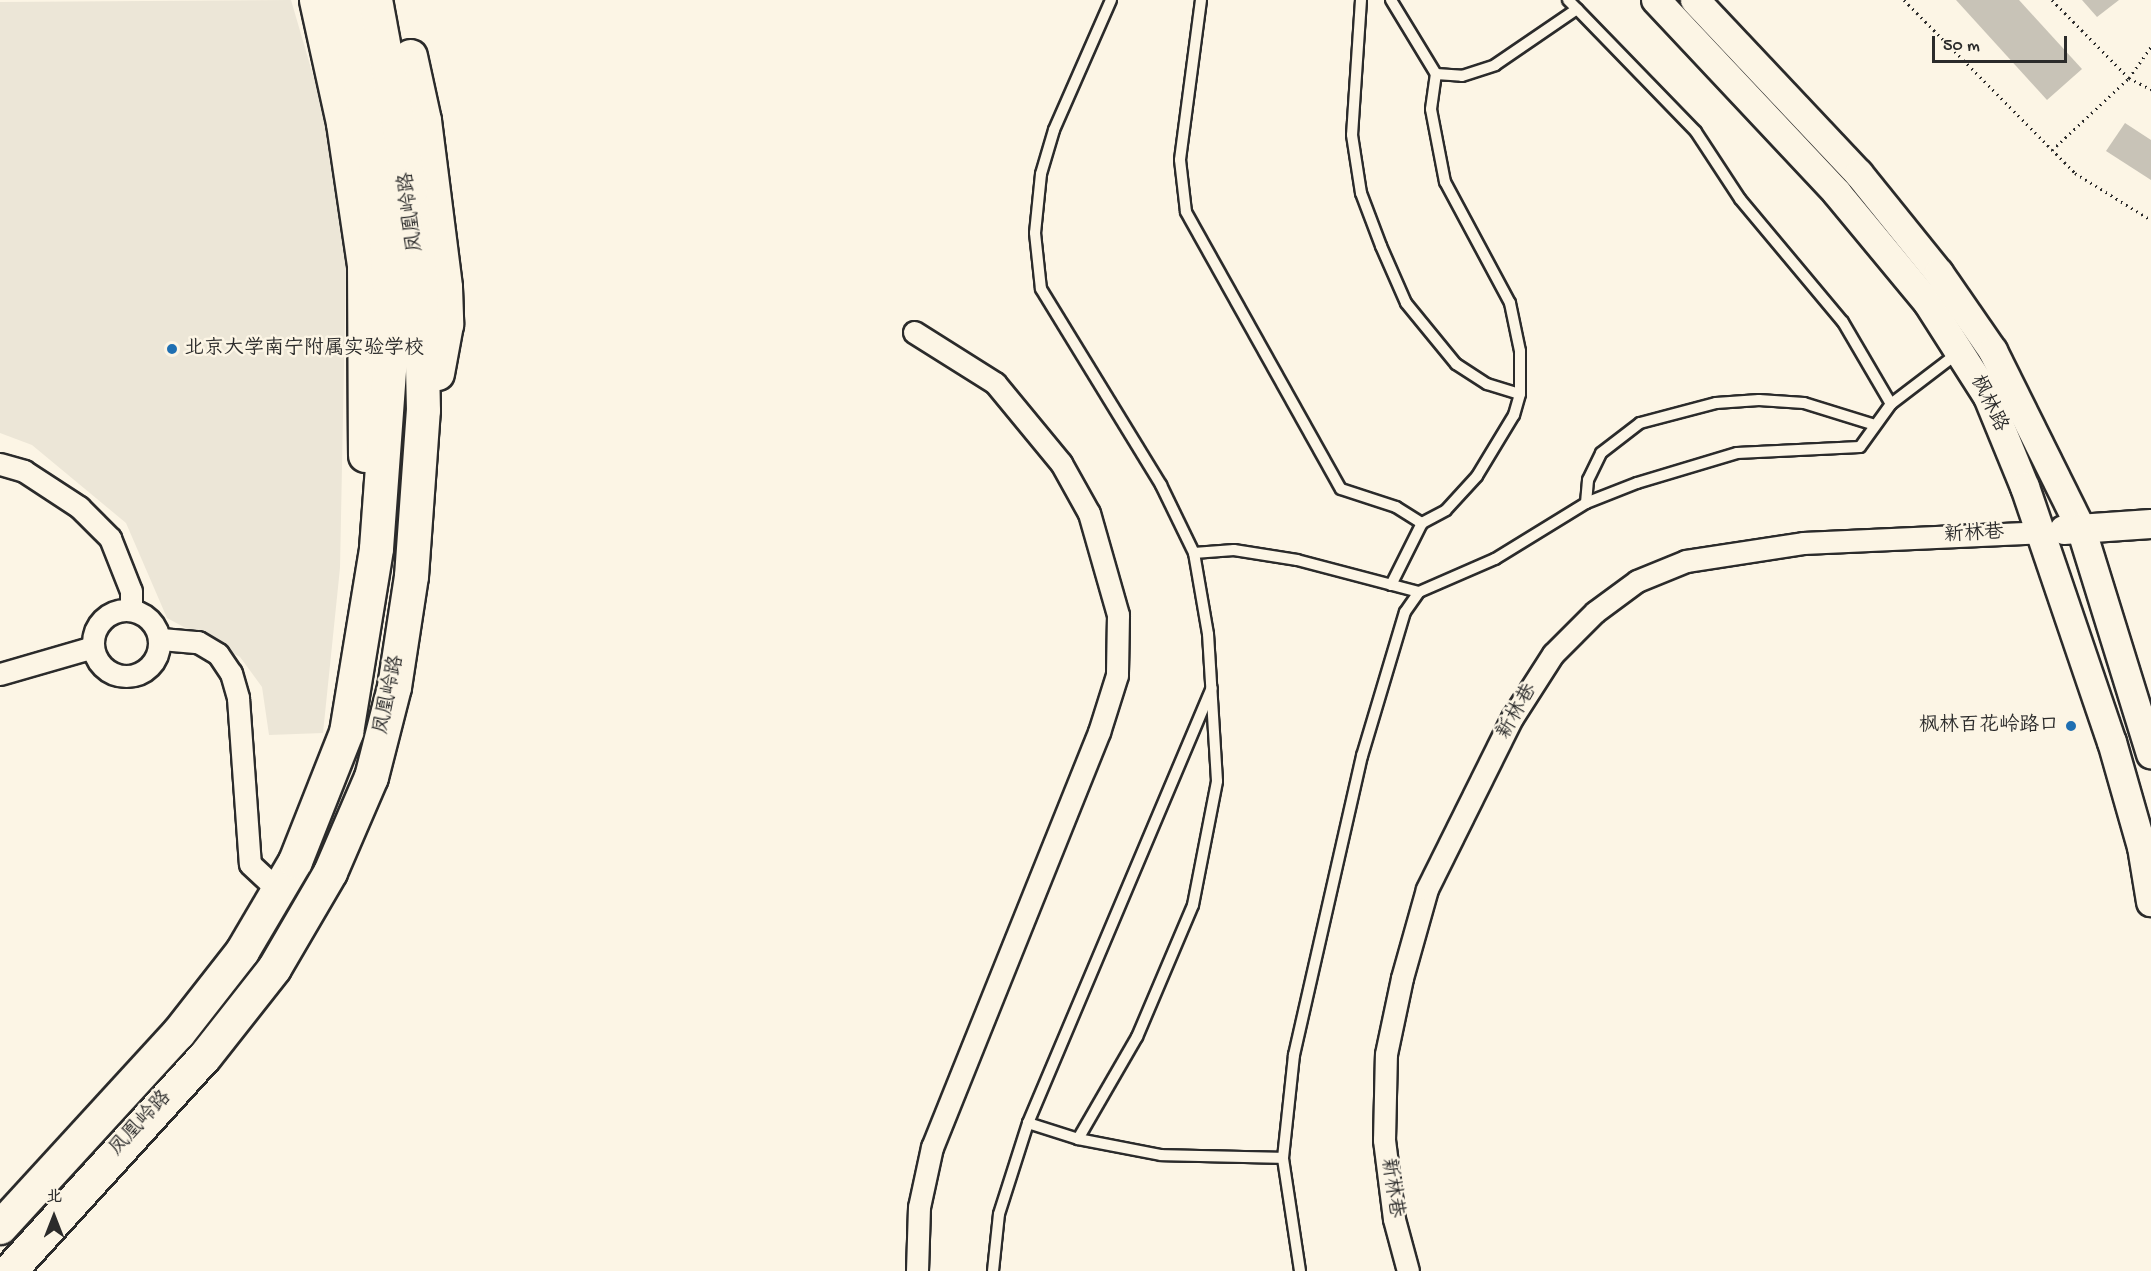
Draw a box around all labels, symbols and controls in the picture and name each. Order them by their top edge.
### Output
scale bar [1935,24,2070,62]
text: 50 m [1943,36,1980,57]
street label: 凤凰岭路 [395,171,429,253]
place label: 北京大学南宁附属实验学校 [184,337,424,361]
marker: 北京大学南宁附属实验学校 [165,342,179,356]
street label: 枫林路 [1964,372,2012,436]
street label: 新林巷 [1943,521,2005,549]
street label: 凤凰岭路 [370,653,410,737]
street label: 新林巷 [1493,680,1543,744]
place label: 枫林百花岭路口 [1919,714,2059,738]
marker: 枫林百花岭路口 [2064,719,2078,733]
street label: 凤凰岭路 [105,1087,177,1161]
street label: 新林巷 [1375,1157,1407,1219]
north arrow [24,1187,84,1247]
text: 北 [46,1189,62,1208]

